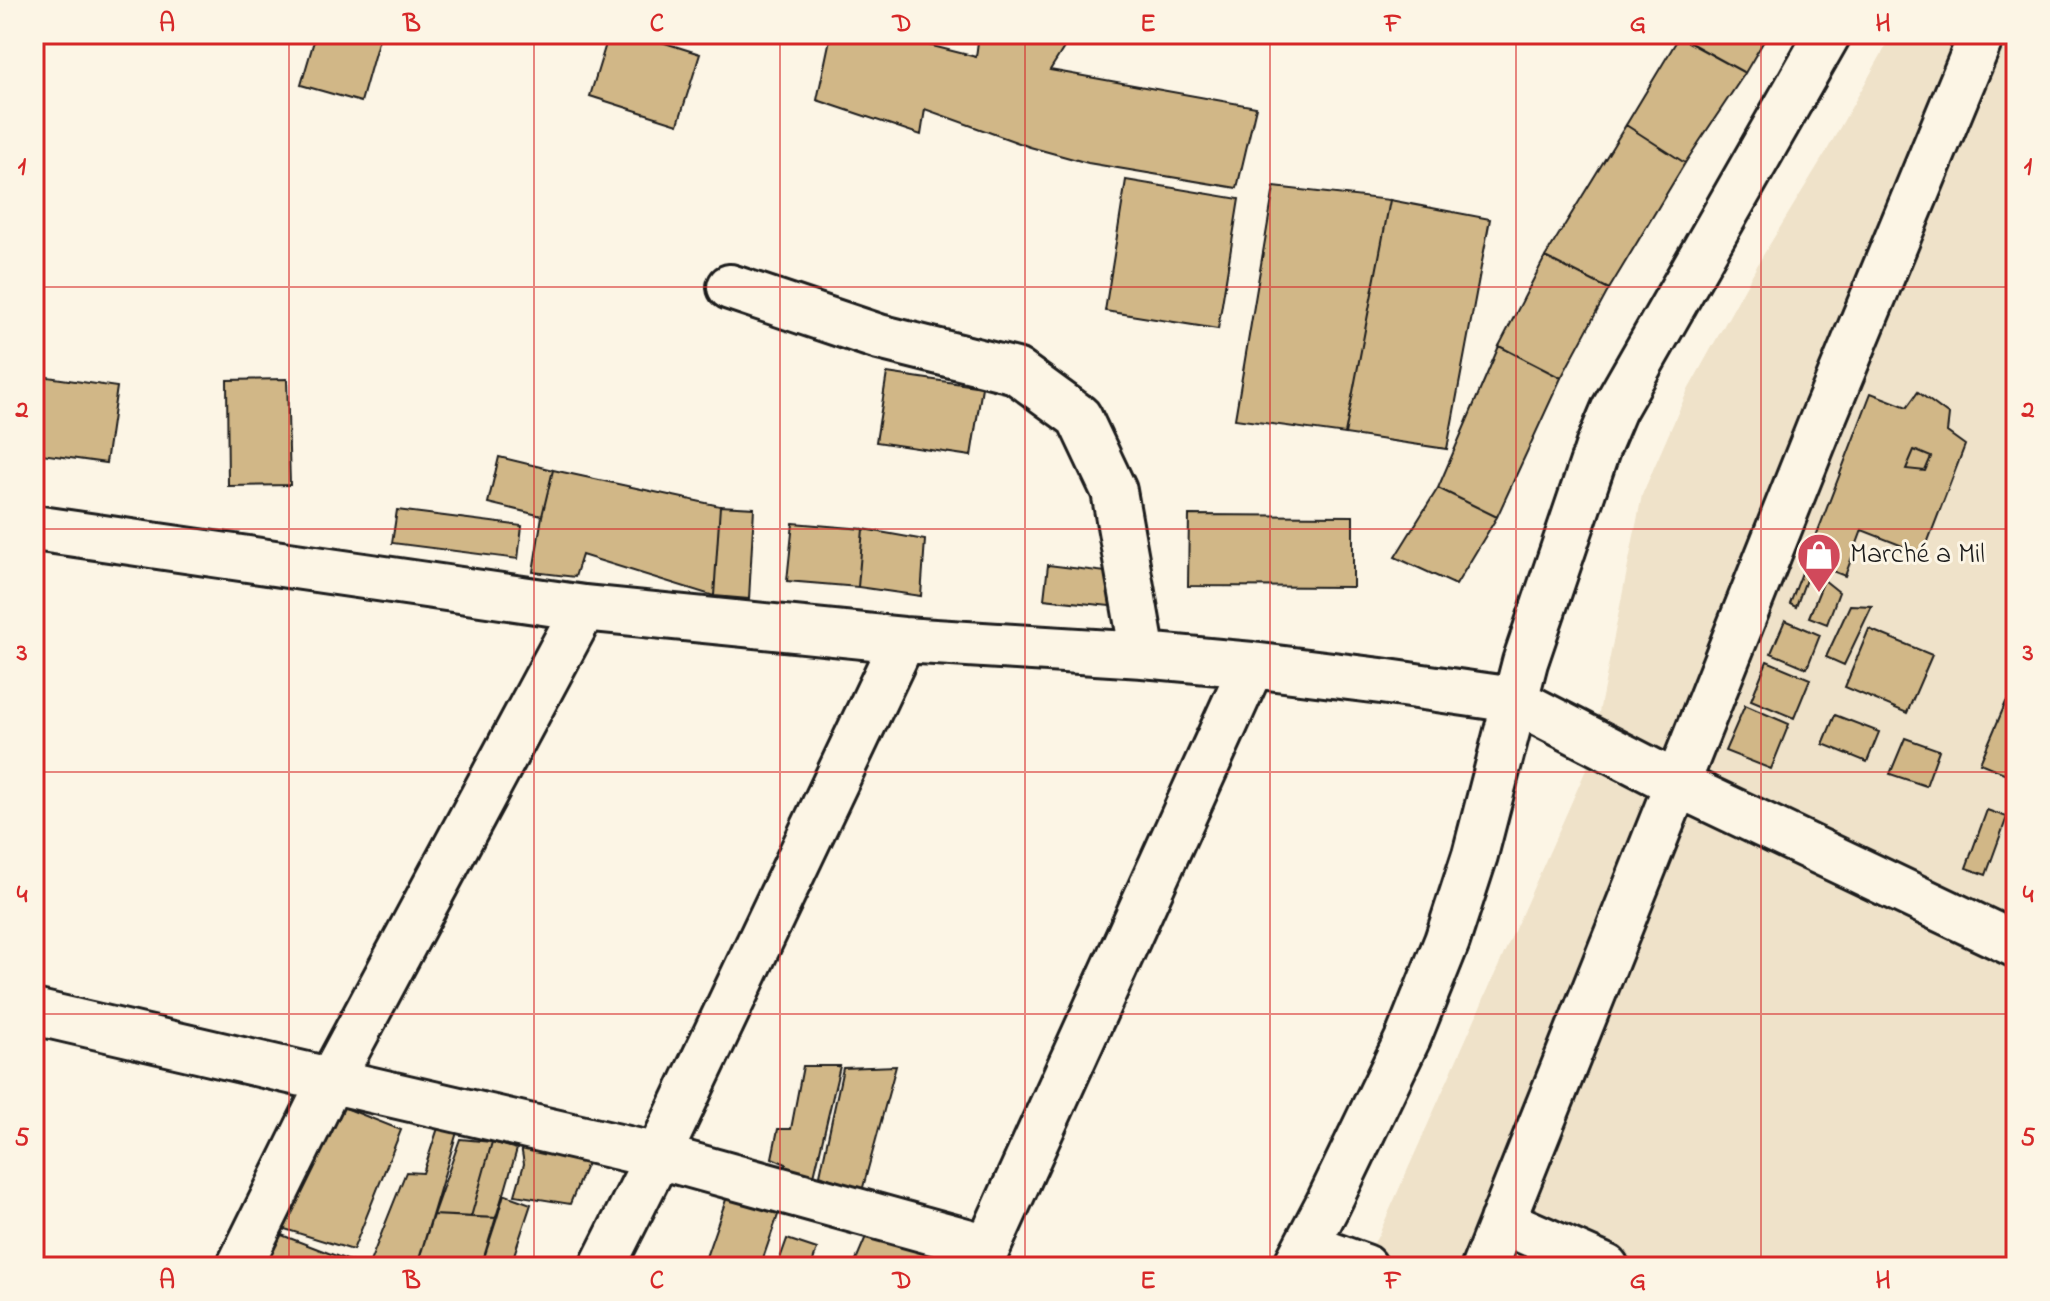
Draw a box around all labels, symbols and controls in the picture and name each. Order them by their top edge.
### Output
text: A [159,6,175,44]
text: B [402,6,421,44]
text: C [650,6,664,44]
text: D [891,6,912,44]
text: E [1140,6,1156,44]
text: F [1383,6,1402,44]
text: G [1630,6,1646,44]
text: H [1875,6,1891,44]
text: 1 [18,149,27,187]
text: 1 [2024,149,2033,187]
text: 2 [15,392,29,430]
text: 2 [2021,392,2035,430]
shop icon: Marché a Mil [1795,531,1843,594]
place label: Marché a Mil [1850,535,1985,576]
text: 3 [16,635,28,673]
text: 3 [2022,635,2034,673]
text: 4 [17,877,28,915]
text: 4 [2023,877,2034,915]
text: 5 [15,1120,30,1158]
text: 5 [2021,1120,2036,1158]
text: A [159,1263,175,1301]
text: B [402,1263,421,1301]
text: C [650,1263,664,1301]
text: D [891,1263,912,1301]
text: E [1140,1263,1156,1301]
text: F [1383,1263,1402,1301]
text: G [1630,1263,1646,1301]
text: H [1875,1263,1891,1301]

